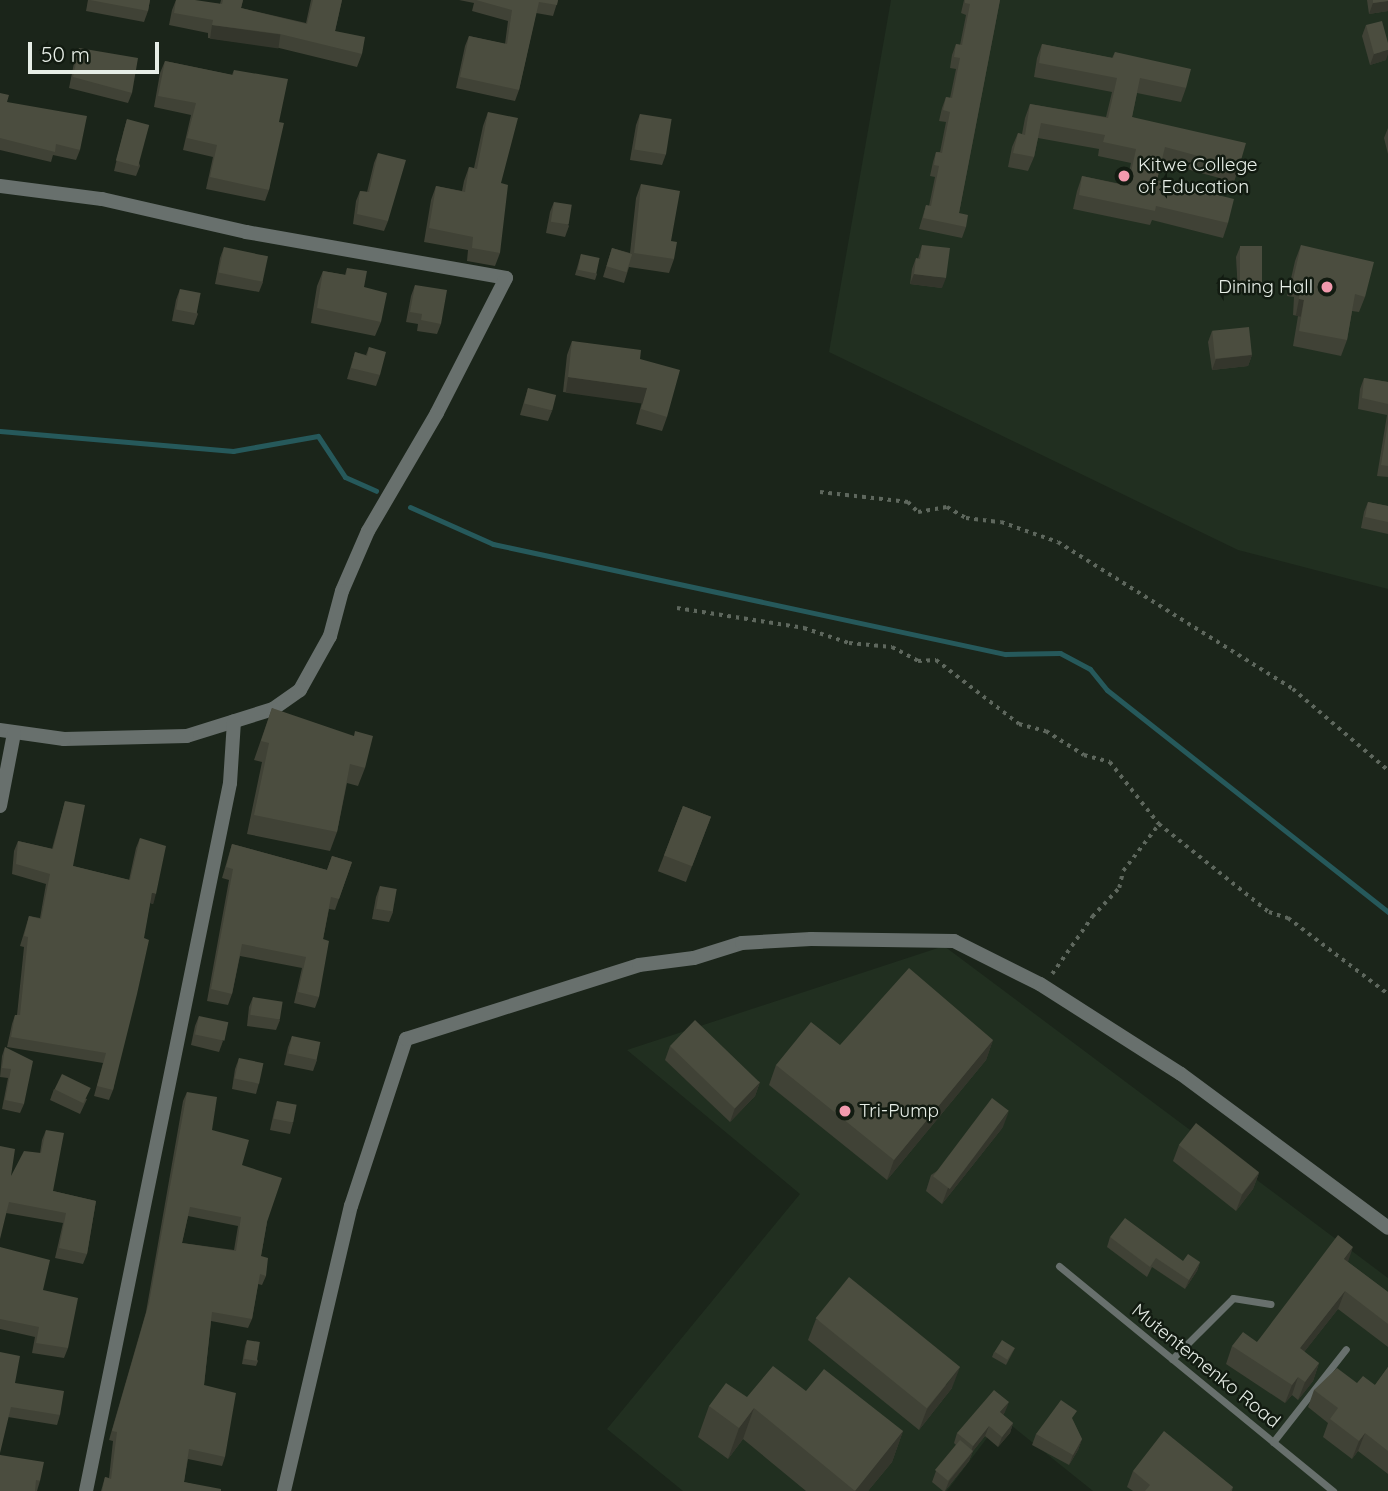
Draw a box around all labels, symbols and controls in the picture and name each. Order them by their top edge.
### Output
scale bar [32,28,163,72]
text: 50 m [41,41,90,67]
place label: Kitwe College of Education [1138,154,1258,198]
marker: Kitwe College of Education [1116,168,1132,184]
place label: Dining Hall [1218,276,1313,298]
marker: Dining Hall [1319,279,1335,295]
place label: Tri-Pump [859,1100,939,1122]
marker: Tri-Pump [837,1103,853,1119]
street label: Mutentemenko Road [1127,1299,1285,1433]

